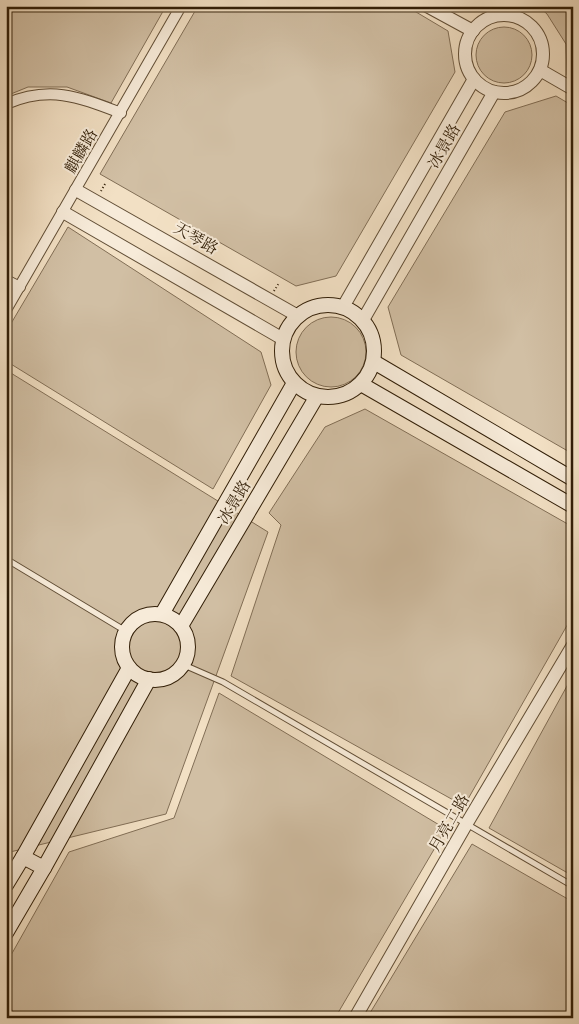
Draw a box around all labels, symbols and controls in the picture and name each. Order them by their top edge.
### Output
street label: 冰景路 [424,120,464,172]
street label: 麒麟路 [61,125,101,177]
street label: 天琴路 [170,218,222,258]
street label: 冰景路 [213,477,255,527]
street label: 月亮二路 [425,791,473,855]

